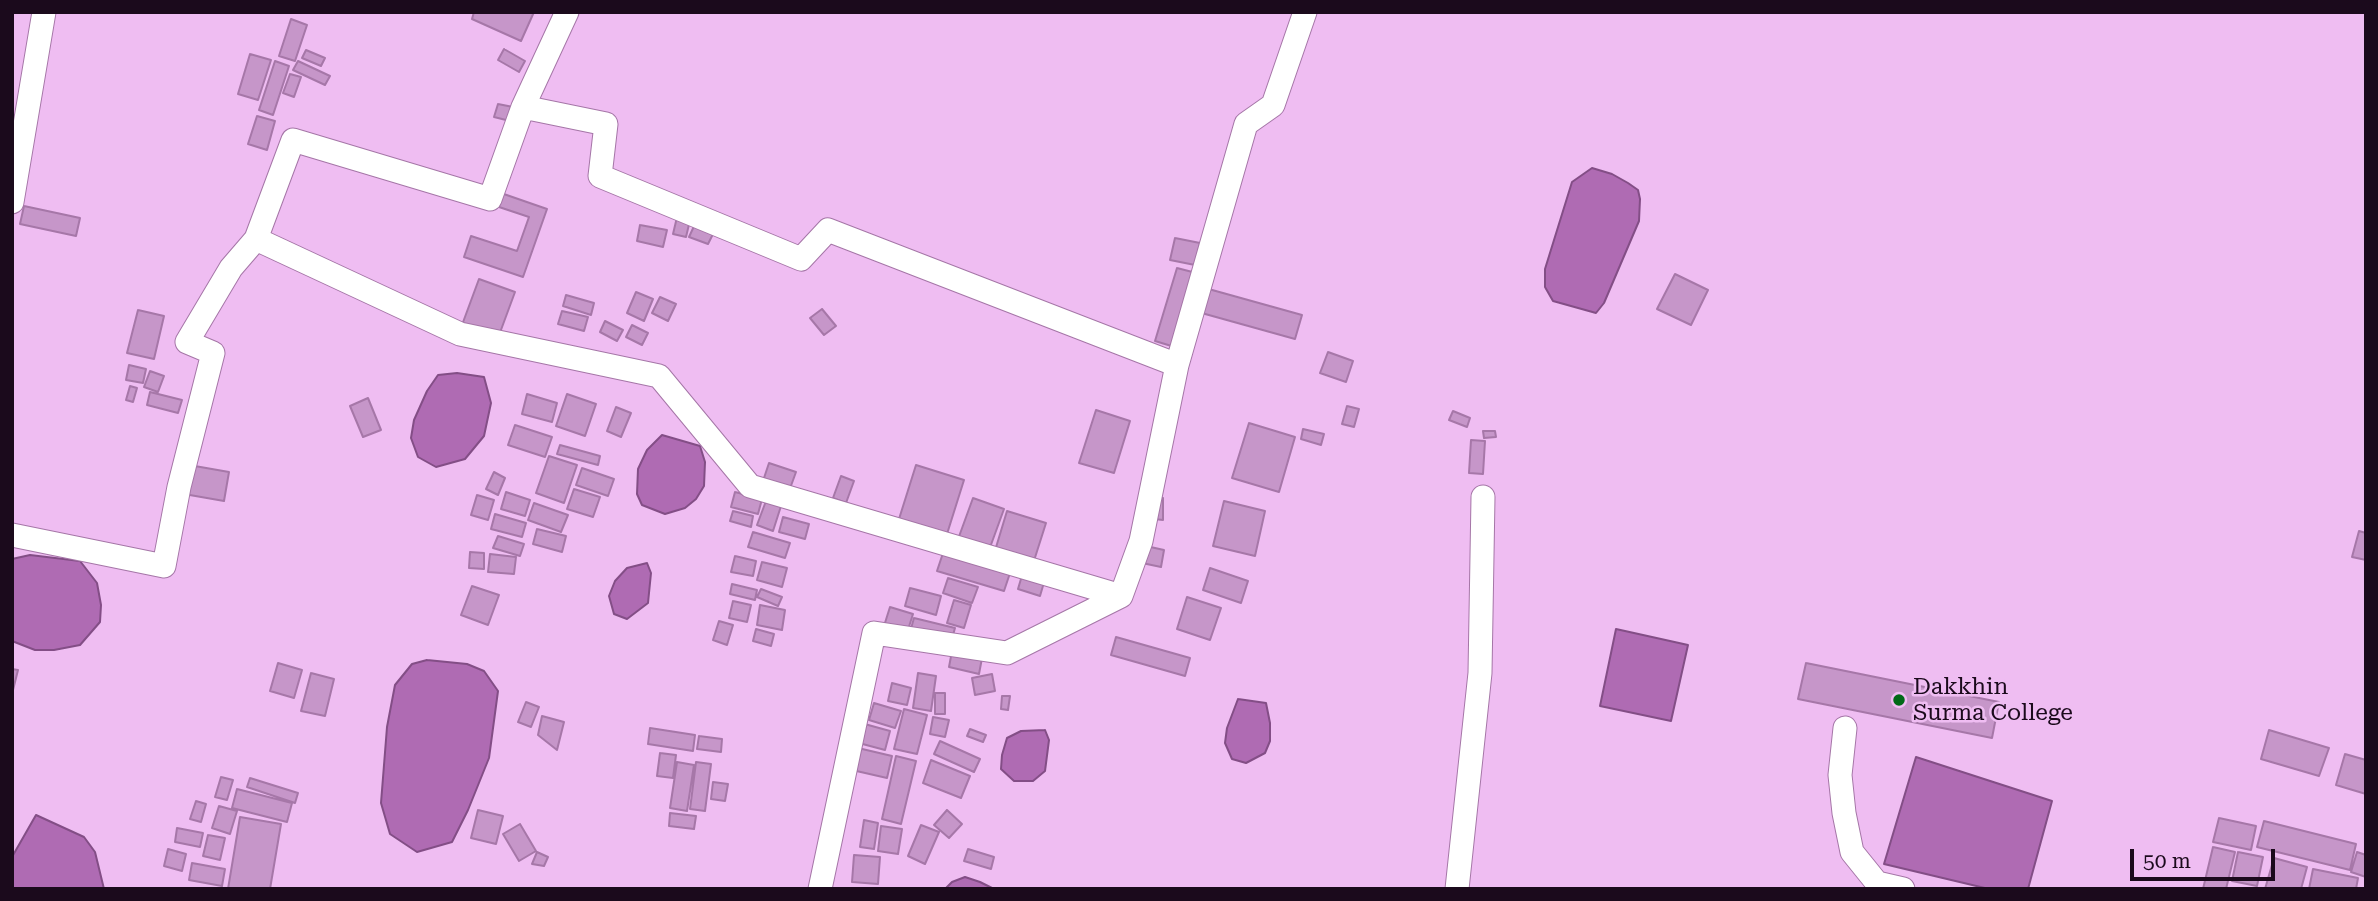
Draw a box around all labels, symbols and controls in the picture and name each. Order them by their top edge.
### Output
place label: Dakkhin Surma College [1913,673,2073,727]
marker: Dakkhin Surma College [1891,692,1907,708]
scale bar [2133,834,2278,878]
text: 50 m [2143,849,2191,873]

